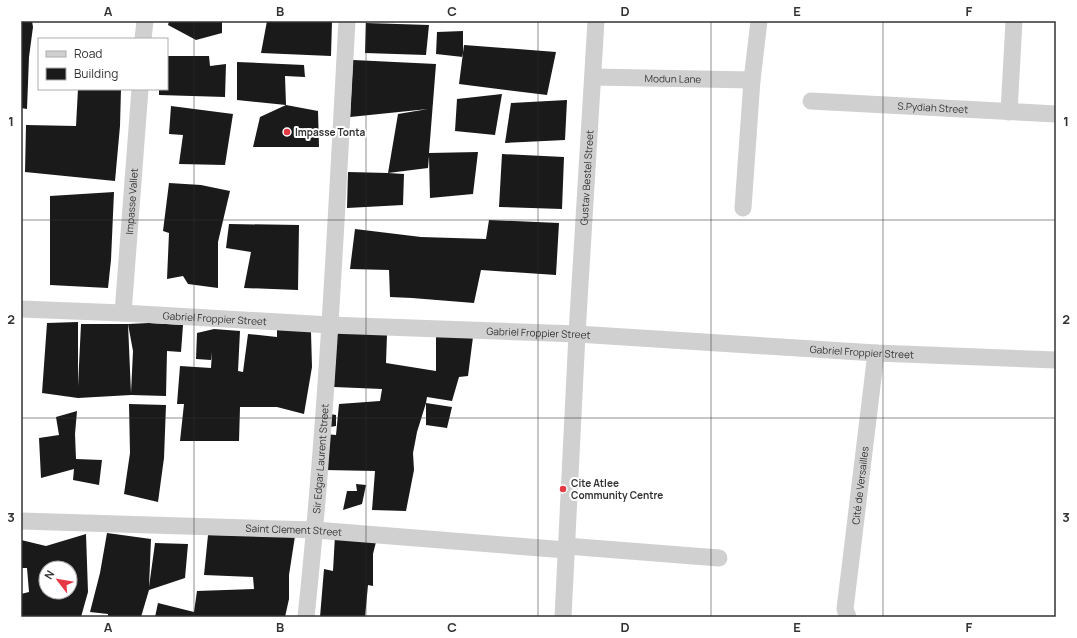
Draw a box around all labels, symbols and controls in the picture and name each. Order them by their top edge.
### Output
text: A [104,2,113,20]
text: B [276,2,284,20]
text: C [447,2,457,20]
text: D [620,2,630,20]
text: E [793,2,801,20]
text: F [966,2,973,20]
legend [38,38,168,90]
text: Road [74,45,102,62]
text: Building [74,65,118,82]
street label: Modun Lane [645,71,702,86]
street label: S.Pydiah Street [897,99,969,116]
text: 1 [8,112,14,130]
text: 1 [1063,112,1069,130]
place label: Impasse Tonta [295,125,366,139]
marker: Impasse Tonta [282,127,292,137]
street label: Gustav Bestel Street [577,130,596,226]
street label: Impasse Vallet [122,168,141,235]
street label: Gabriel Froppier Street [162,308,267,328]
text: 2 [7,310,15,328]
text: 2 [1062,310,1070,328]
street label: Gabriel Froppier Street [486,324,591,342]
street label: Gabriel Froppier Street [809,342,914,361]
street label: Sir Edgar Laurent Street [309,403,332,514]
street label: Cité de Versailles [848,445,872,525]
place label: Cite Atlee Community Centre [571,476,663,502]
marker: Cite Atlee Community Centre [558,484,568,494]
text: 3 [7,508,15,526]
text: 3 [1062,508,1070,526]
street label: Saint Clement Street [245,521,343,539]
north arrow [38,560,78,600]
text: N [41,567,58,582]
text: A [104,618,113,636]
text: B [276,618,284,636]
text: C [447,618,457,636]
text: D [620,618,630,636]
text: E [793,618,801,636]
text: F [966,618,973,636]

